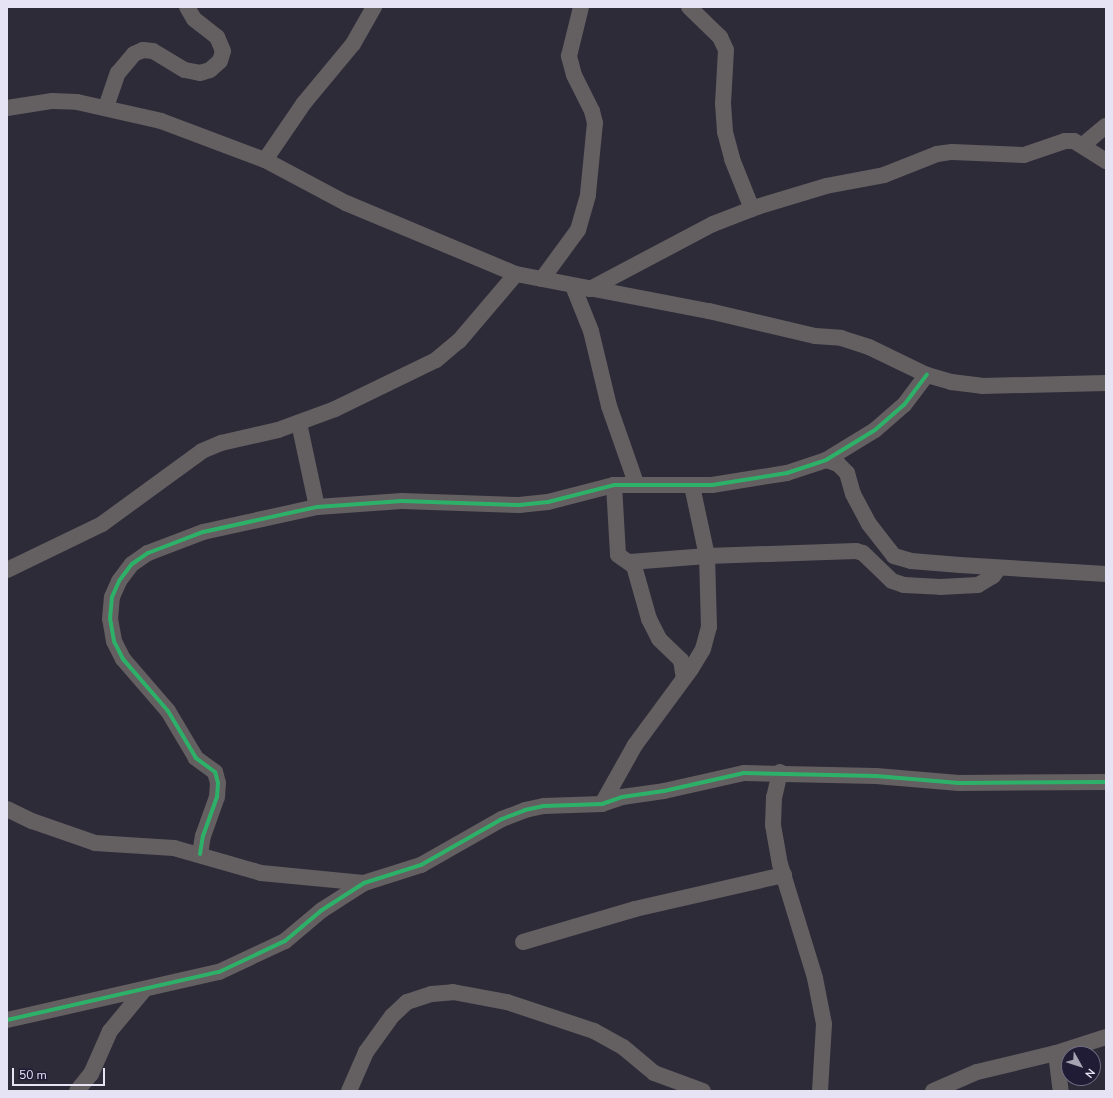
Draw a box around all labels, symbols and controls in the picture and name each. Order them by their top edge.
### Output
north arrow [1061,1046,1101,1086]
scale bar [14,1060,107,1086]
text: N [1082,1065,1098,1081]
text: 50 m [19,1067,47,1083]

